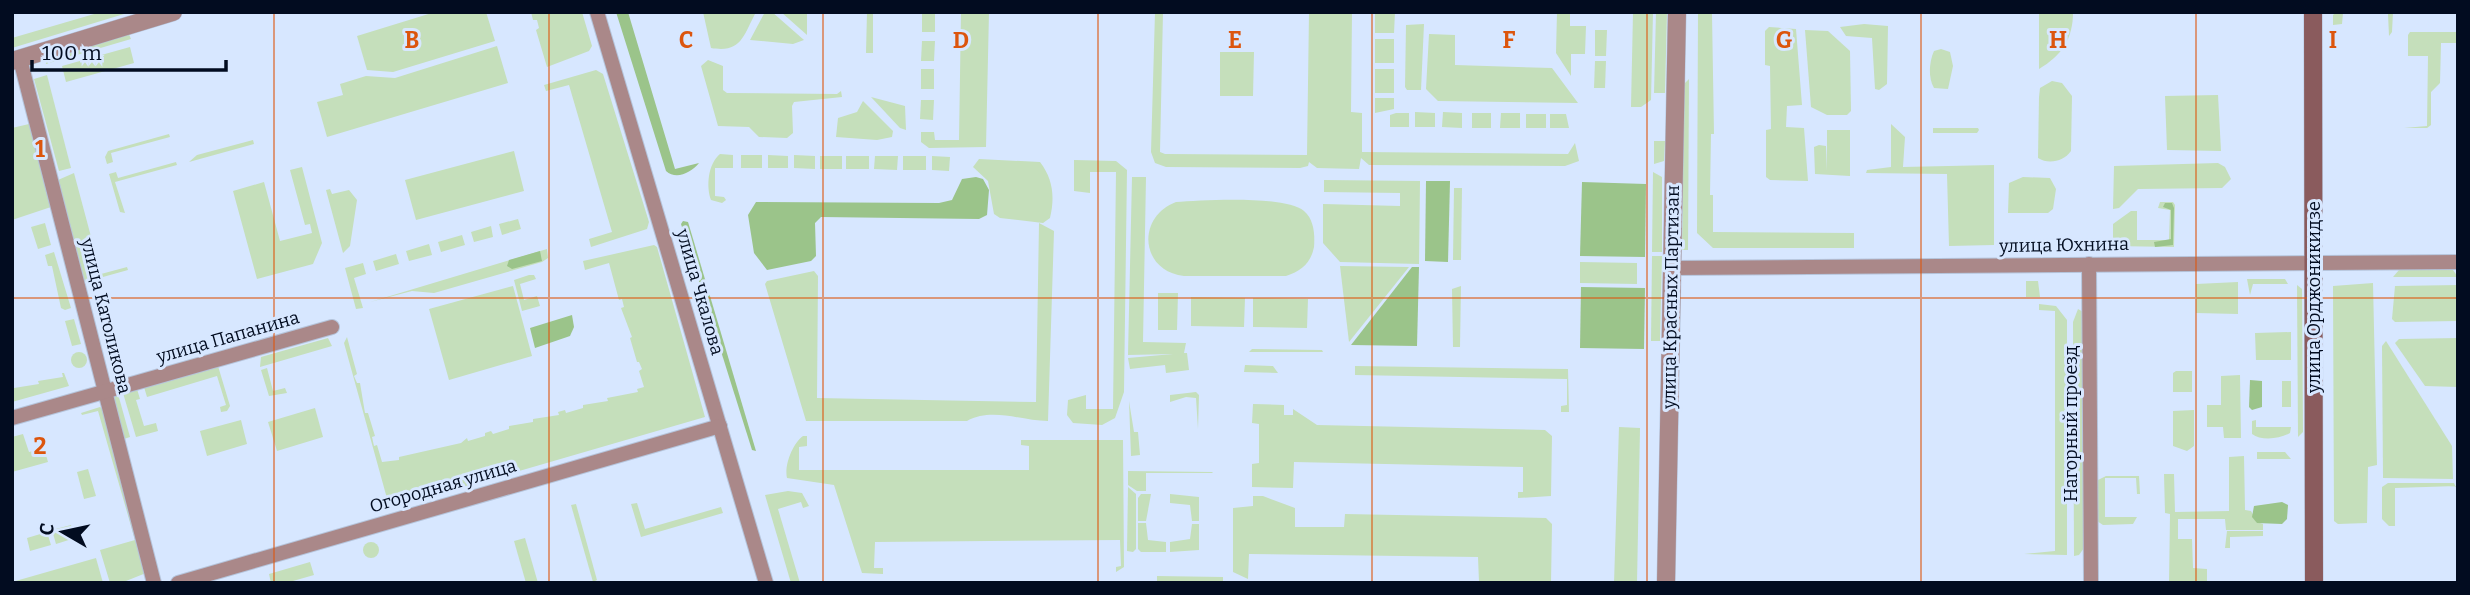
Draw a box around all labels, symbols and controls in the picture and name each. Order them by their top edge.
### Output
text: B [405,26,419,54]
text: C [679,26,693,54]
text: D [953,26,969,54]
text: E [1228,26,1242,54]
text: F [1503,26,1516,54]
text: G [1776,26,1793,54]
text: H [2049,26,2067,54]
text: I [2329,26,2337,54]
scale bar [32,28,226,72]
text: 100 m [42,40,102,66]
text: 1 [35,135,45,163]
street label: улица Красных Партизан [1658,185,1684,410]
street label: улица Орджоникидзе [2303,201,2325,394]
street label: улица Чкалова [671,225,729,358]
street label: улица Юхнина [1998,233,2129,257]
street label: улица Католикова [76,235,136,396]
street label: улица Папанина [153,306,302,368]
street label: Нагорный проезд [2060,346,2082,502]
text: 2 [34,432,47,460]
street label: Огородная улица [367,454,519,517]
north arrow [28,497,98,567]
text: С [34,522,59,537]

